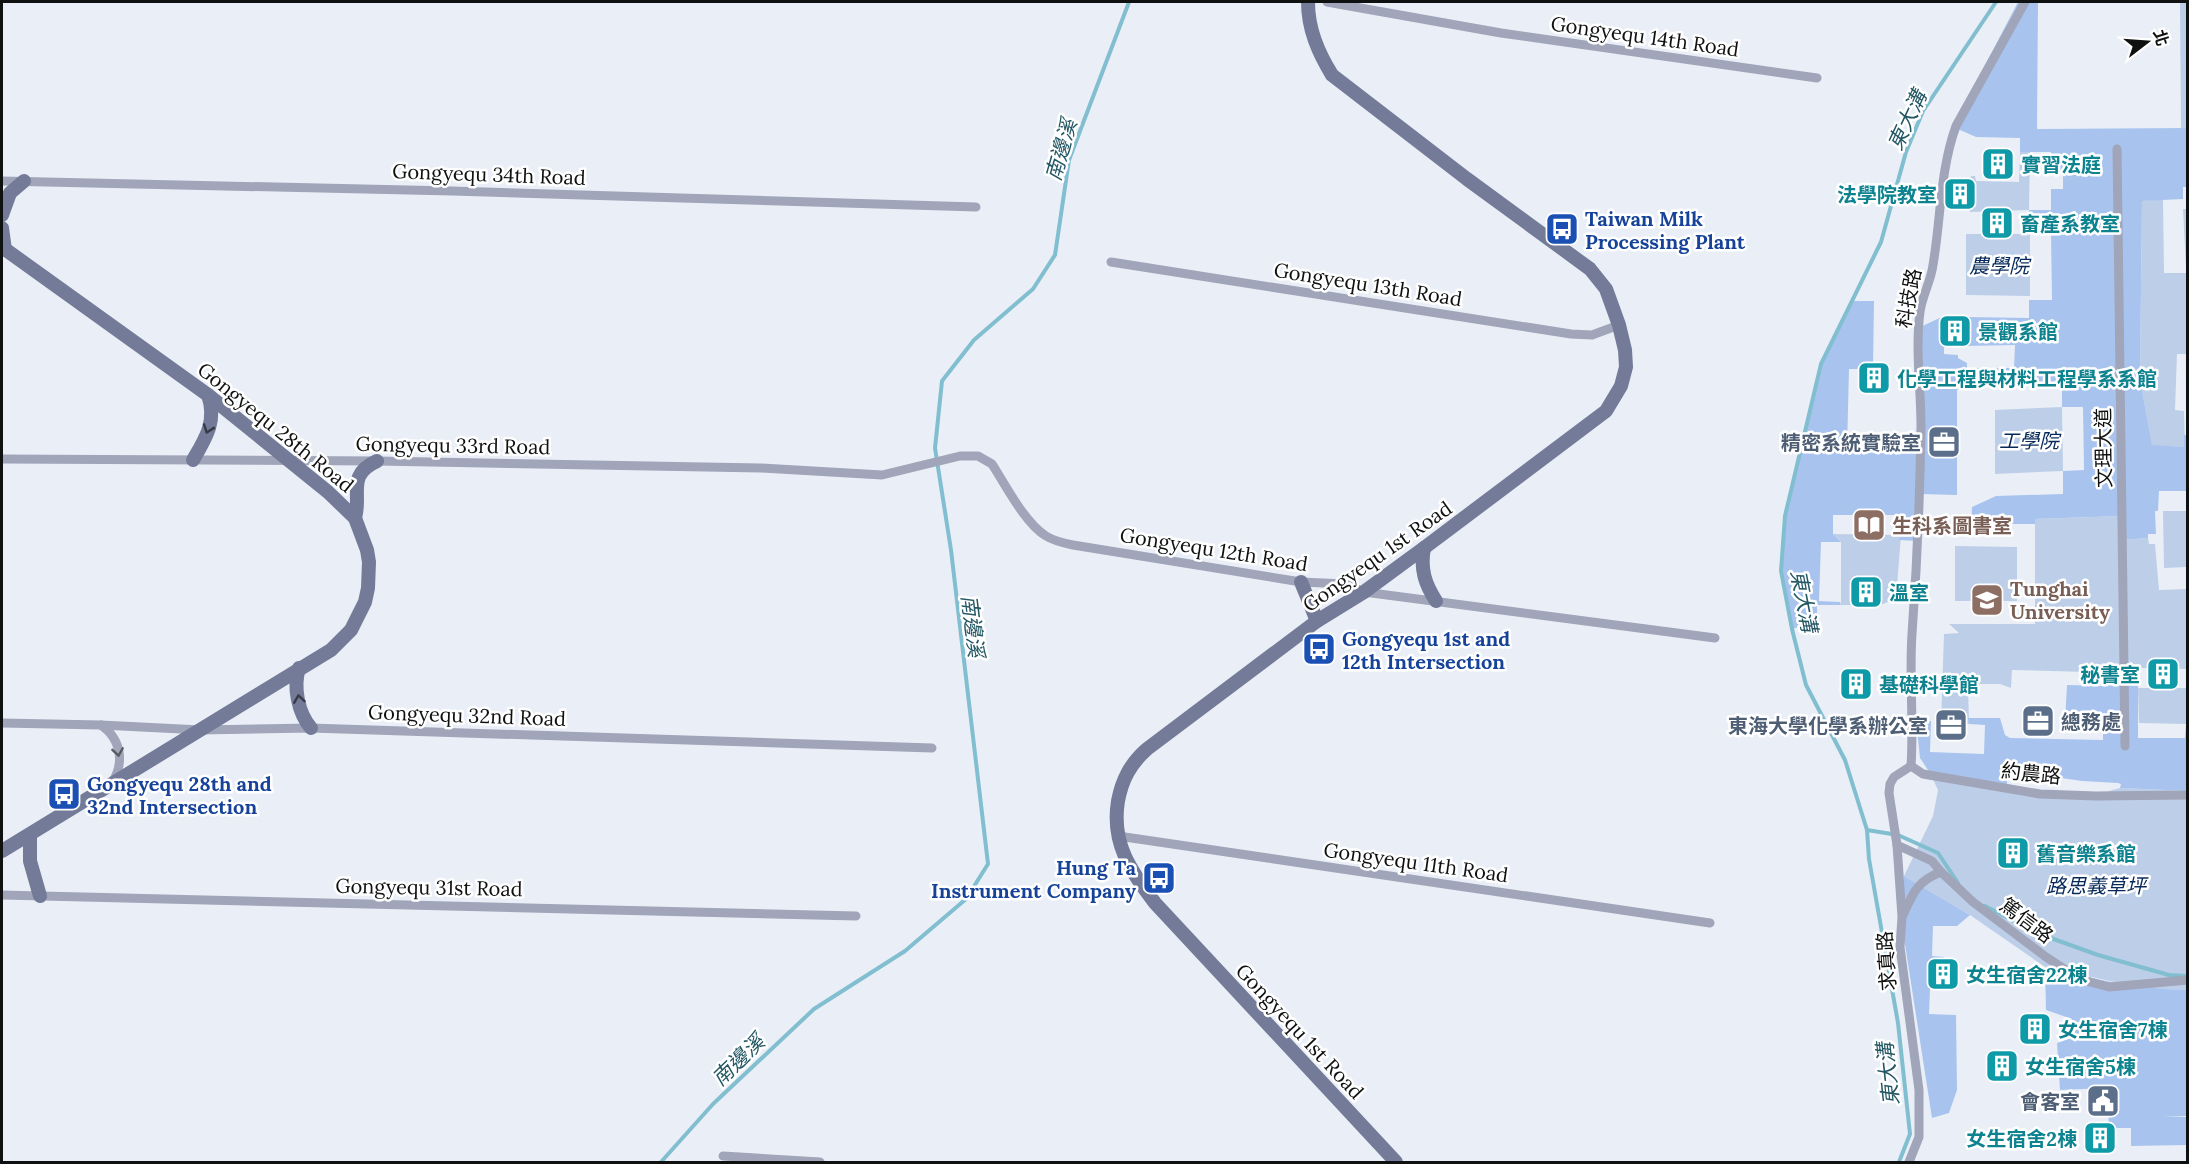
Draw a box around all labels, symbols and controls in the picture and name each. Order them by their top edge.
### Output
street label: Gongyequ 14th Road [1549,10,1741,62]
north arrow [2117,12,2177,72]
text: 北 [2149,27,2173,48]
water label: 東大溝 [1881,83,1934,154]
water label: 南邊溪 [1039,113,1083,184]
building icon: 實習法庭 [1980,146,2016,182]
place label: 實習法庭 [2021,152,2101,177]
street label: Gongyequ 34th Road [392,158,586,190]
building icon: 法學院教室 [1942,176,1978,212]
place label: 法學院教室 [1837,182,1937,207]
building icon: 畜產系教室 [1979,205,2015,241]
place label: Taiwan Milk Processing Plant [1585,206,1746,254]
bus stop icon: Taiwan Milk Processing Plant [1544,211,1580,247]
place label: 畜產系教室 [2020,211,2120,236]
park label: 農學院 [1969,253,2032,278]
street label: Gongyequ 13th Road [1272,257,1464,311]
street label: 科技路 [1890,266,1926,330]
building icon: 景觀系館 [1937,313,1973,349]
place label: 景觀系館 [1978,319,2058,344]
street label: Gongyequ 28th Road [193,356,359,498]
building icon: 化學工程與材料工程學系系館 [1856,360,1892,396]
place label: 化學工程與材料工程學系系館 [1897,366,2157,391]
street label: 文理大道 [2090,408,2116,488]
one-way arrow [203,423,216,434]
office icon: 精密系統實驗室 [1926,424,1962,460]
park label: 工學院 [1999,428,2062,453]
place label: 精密系統實驗室 [1781,430,1921,455]
street label: Gongyequ 33rd Road [355,431,551,459]
street label: Gongyequ 1st Road [1298,495,1456,617]
library icon: 生科系圖書室 [1851,507,1887,543]
place label: 生科系圖書室 [1892,513,2012,538]
street label: Gongyequ 12th Road [1118,522,1310,576]
water label: 東大溝 [1785,568,1824,637]
building icon: 溫室 [1848,574,1884,610]
place label: Tunghai University [2010,576,2110,624]
place label: 溫室 [1889,580,1929,605]
school or university icon: Tunghai University [1969,582,2005,618]
water label: 南邊溪 [956,593,991,662]
place label: Gongyequ 1st and 12th Intersection [1342,626,1510,674]
bus stop icon: Gongyequ 1st and 12th Intersection [1301,631,1337,667]
building icon: 秘書室 [2145,656,2181,692]
place label: 秘書室 [2080,662,2140,687]
building icon: 基礎科學館 [1838,666,1874,702]
place label: 基礎科學館 [1879,672,1979,697]
one-way arrow [293,695,305,704]
street label: Gongyequ 32nd Road [368,699,566,731]
office icon: 總務處 [2020,703,2056,739]
office icon: 東海大學化學系辦公室 [1933,707,1969,743]
place label: 總務處 [2061,709,2121,734]
place label: 東海大學化學系辦公室 [1728,713,1928,738]
one-way arrow [111,747,123,756]
street label: 約農路 [2000,757,2062,789]
place label: Gongyequ 28th and 32nd Intersection [87,771,272,819]
bus stop icon: Gongyequ 28th and 32nd Intersection [46,776,82,812]
building icon: 舊音樂系館 [1995,835,2031,871]
street label: Gongyequ 11th Road [1322,837,1510,887]
place label: 舊音樂系館 [2036,841,2136,866]
place label: Hung Ta Instrument Company [931,855,1137,903]
bus stop icon: Hung Ta Instrument Company [1141,860,1177,896]
street label: Gongyequ 31st Road [335,873,523,901]
park label: 路思義草坪 [2046,873,2149,898]
street label: 篤信路 [1996,892,2058,948]
street label: 求真路 [1871,930,1901,992]
building icon: 女生宿舍22棟 [1925,956,1961,992]
street label: Gongyequ 1st Road [1231,958,1369,1104]
place label: 女生宿舍22棟 [1966,962,2087,987]
building icon: 女生宿舍7棟 [2017,1011,2053,1047]
place label: 女生宿舍7棟 [2058,1017,2167,1042]
water label: 南邊溪 [706,1026,772,1092]
water label: 東大溝 [1871,1038,1905,1107]
building icon: 女生宿舍5棟 [1984,1048,2020,1084]
place label: 女生宿舍5棟 [2025,1054,2136,1079]
public building icon: 會客室 [2085,1083,2121,1119]
place label: 會客室 [2020,1089,2080,1114]
building icon: 女生宿舍2棟 [2082,1120,2118,1156]
place label: 女生宿舍2棟 [1966,1126,2077,1151]

